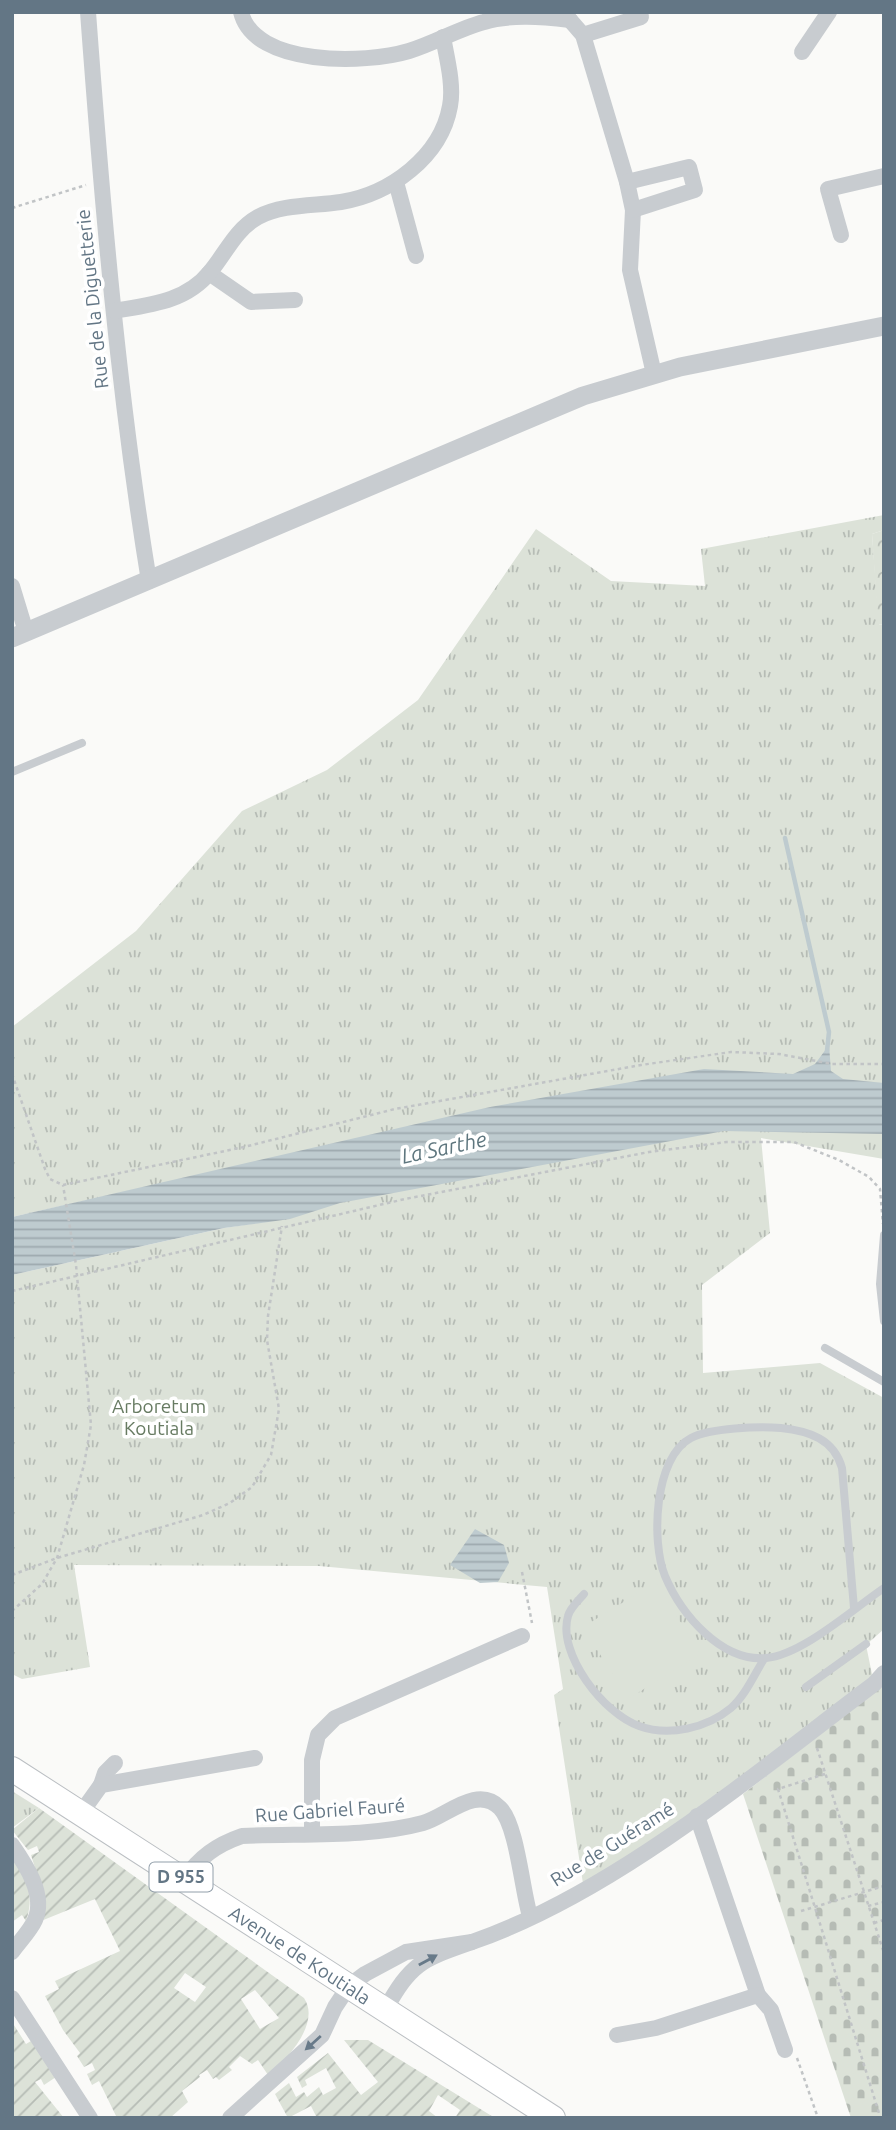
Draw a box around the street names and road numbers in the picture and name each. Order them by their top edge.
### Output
street label: Rue de la Diguetterie [72,208,112,390]
street label: Rue Gabriel Fauré [254,1794,406,1826]
street label: Rue de Guéramé [546,1797,678,1891]
road number: D 955 [150,1863,212,1892]
street label: Avenue de Koutiala [225,1901,375,2009]

